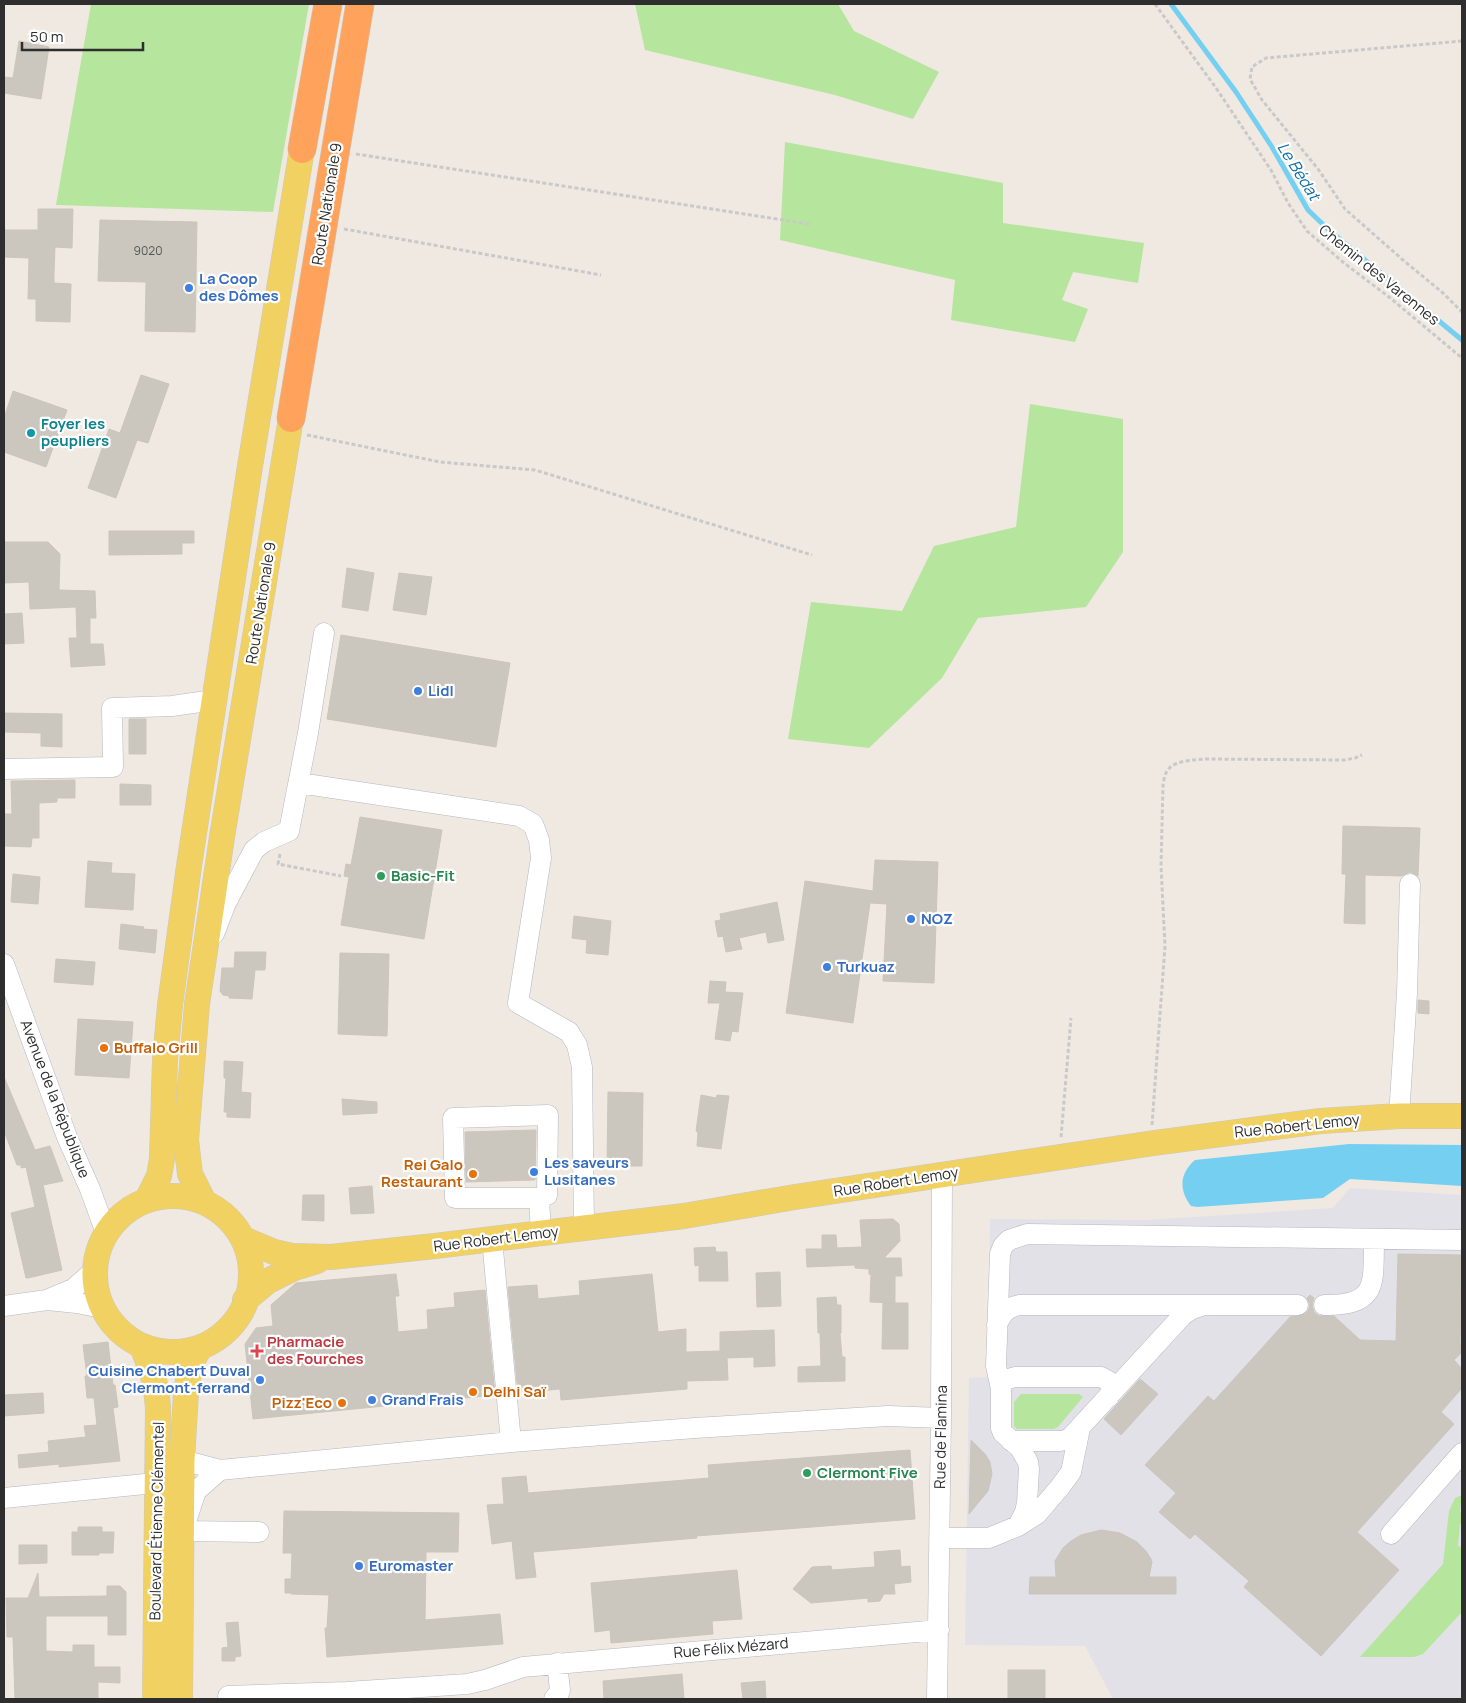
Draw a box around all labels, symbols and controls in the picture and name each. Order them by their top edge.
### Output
scale bar [22,20,144,52]
text: 50 m [30,26,64,47]
water label: Le Bédat [1273,138,1326,206]
street label: Route Nationale 9 [306,141,347,267]
street label: Chemin des Varennes [1315,219,1444,330]
house number: 9020 [134,242,162,259]
place label: La Coop des Dômes [199,268,279,306]
marker: La Coop des Dômes [183,282,195,294]
place label: Foyer les peupliers [41,413,109,451]
marker: Foyer les peupliers [25,427,37,439]
street label: Route Nationale 9 [240,540,281,666]
place label: Lidl [428,680,454,701]
marker: Lidl [412,685,424,697]
place label: Basic-Fit [391,865,455,886]
marker: Basic-Fit [375,870,387,882]
place label: NOZ [921,908,953,929]
marker: NOZ [905,913,917,925]
place label: Turkuaz [837,956,895,977]
marker: Turkuaz [821,961,833,973]
street label: Avenue de la République [16,1017,95,1181]
place label: Buffalo Grill [114,1037,198,1058]
marker: Buffalo Grill [98,1042,110,1054]
street label: Rue Robert Lemoy [1233,1108,1361,1143]
place label: Les saveurs Lusitanes [544,1152,629,1190]
place label: Rei Galo Restaurant [381,1154,463,1192]
street label: Rue Robert Lemoy [832,1161,960,1202]
marker: Les saveurs Lusitanes [528,1166,540,1178]
marker: Rei Galo Restaurant [467,1168,479,1180]
street label: Rue Robert Lemoy [432,1220,560,1257]
place label: Pharmacie des Fourches [267,1331,364,1369]
marker: Pharmacie des Fourches [251,1345,263,1357]
place label: Cuisine Chabert Duval Clermont-ferrand [88,1360,250,1398]
marker: Cuisine Chabert Duval Clermont-ferrand [254,1374,266,1386]
place label: Delhi Saï [483,1381,547,1402]
street label: Rue de Flamina [929,1385,952,1489]
marker: Delhi Saï [467,1386,479,1398]
place label: Grand Frais [382,1389,464,1410]
place label: Pizz'Eco [272,1392,332,1413]
marker: Grand Frais [366,1394,378,1406]
marker: Pizz'Eco [336,1397,348,1409]
street label: Boulevard Étienne Clémentel [144,1422,169,1620]
place label: Clermont Five [817,1462,918,1483]
marker: Clermont Five [801,1467,813,1479]
place label: Euromaster [369,1555,454,1576]
marker: Euromaster [353,1560,365,1572]
street label: Rue Félix Mézard [673,1632,789,1663]

